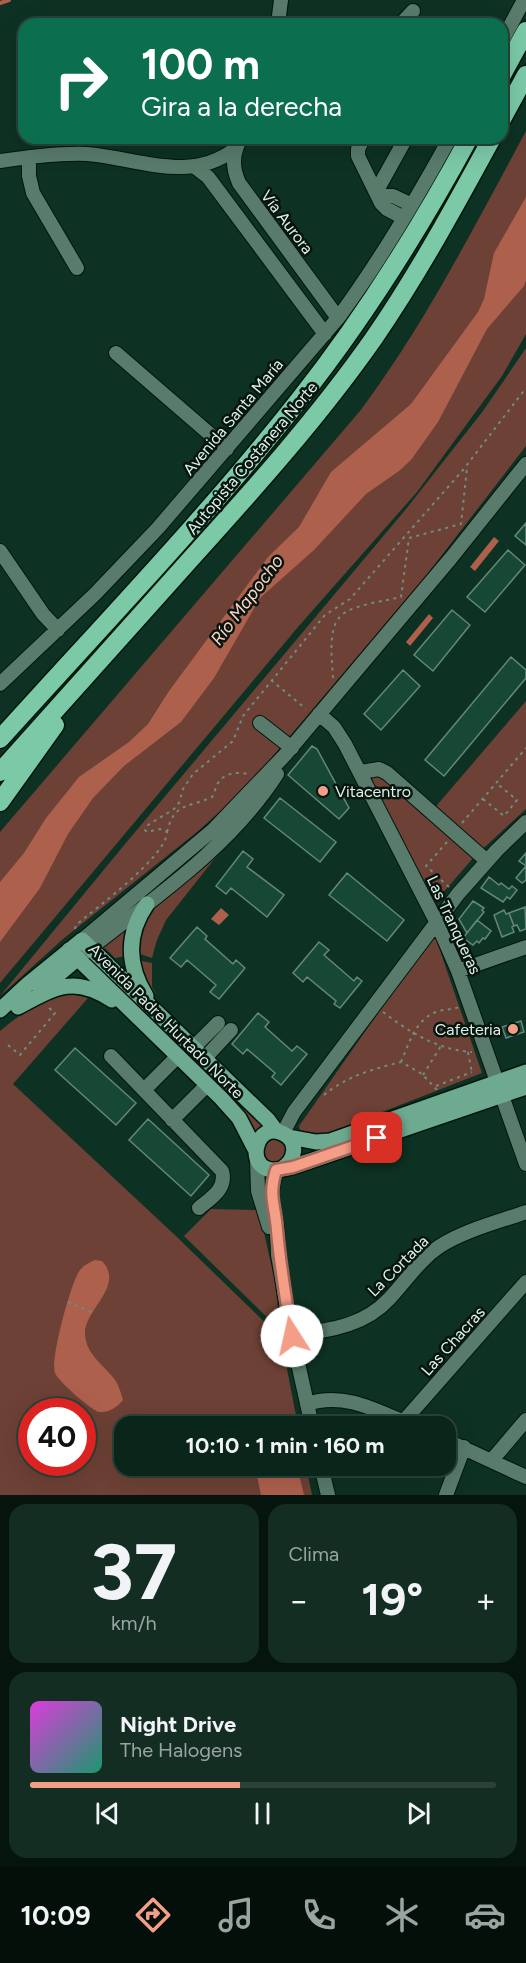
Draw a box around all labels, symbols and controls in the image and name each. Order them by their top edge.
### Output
text: 100 m [141,39,260,90]
icon: right [42,42,120,120]
text: Gira a la derecha [141,90,342,123]
street label: Vía Aurora [257,186,317,258]
street label: Avenida Santa María [179,355,287,479]
street label: Autopista Costanera Norte [183,378,322,538]
water label: Río Mapocho [206,550,288,650]
place label: Vitacentro [335,782,411,801]
marker: Vitacentro [316,784,330,798]
street label: Las Tranqueras [423,873,485,977]
street label: Avenida Padre Hurtado Norte [85,940,248,1103]
place label: Cafeteria [435,1020,501,1039]
marker: Cafeteria [506,1022,520,1036]
pin [351,1112,402,1163]
icon: arrive [360,1121,393,1154]
street label: La Cortada [364,1232,432,1300]
street label: Las Chacras [417,1303,489,1379]
position arrow [260,1304,324,1368]
speed limit sign: 40 [18,1398,96,1476]
text: 10:10 · 1 min · 160 m [186,1432,384,1459]
text: 37 [90,1525,177,1619]
text: Clima [289,1542,339,1566]
text: 19° [361,1572,423,1626]
text: − [289,1581,309,1620]
text: + [475,1581,496,1620]
text: km/h [111,1611,157,1635]
text: Night Drive [120,1711,236,1738]
text: The Halogens [120,1738,242,1762]
icon: previous [91,1797,124,1830]
icon: pause [246,1797,279,1830]
icon: next [402,1797,435,1830]
icon: directions [132,1894,174,1936]
icon: music [215,1894,257,1936]
icon: phone [298,1894,340,1936]
icon: climate [381,1894,423,1936]
icon: car [464,1894,506,1936]
text: 10:09 [20,1899,91,1932]

